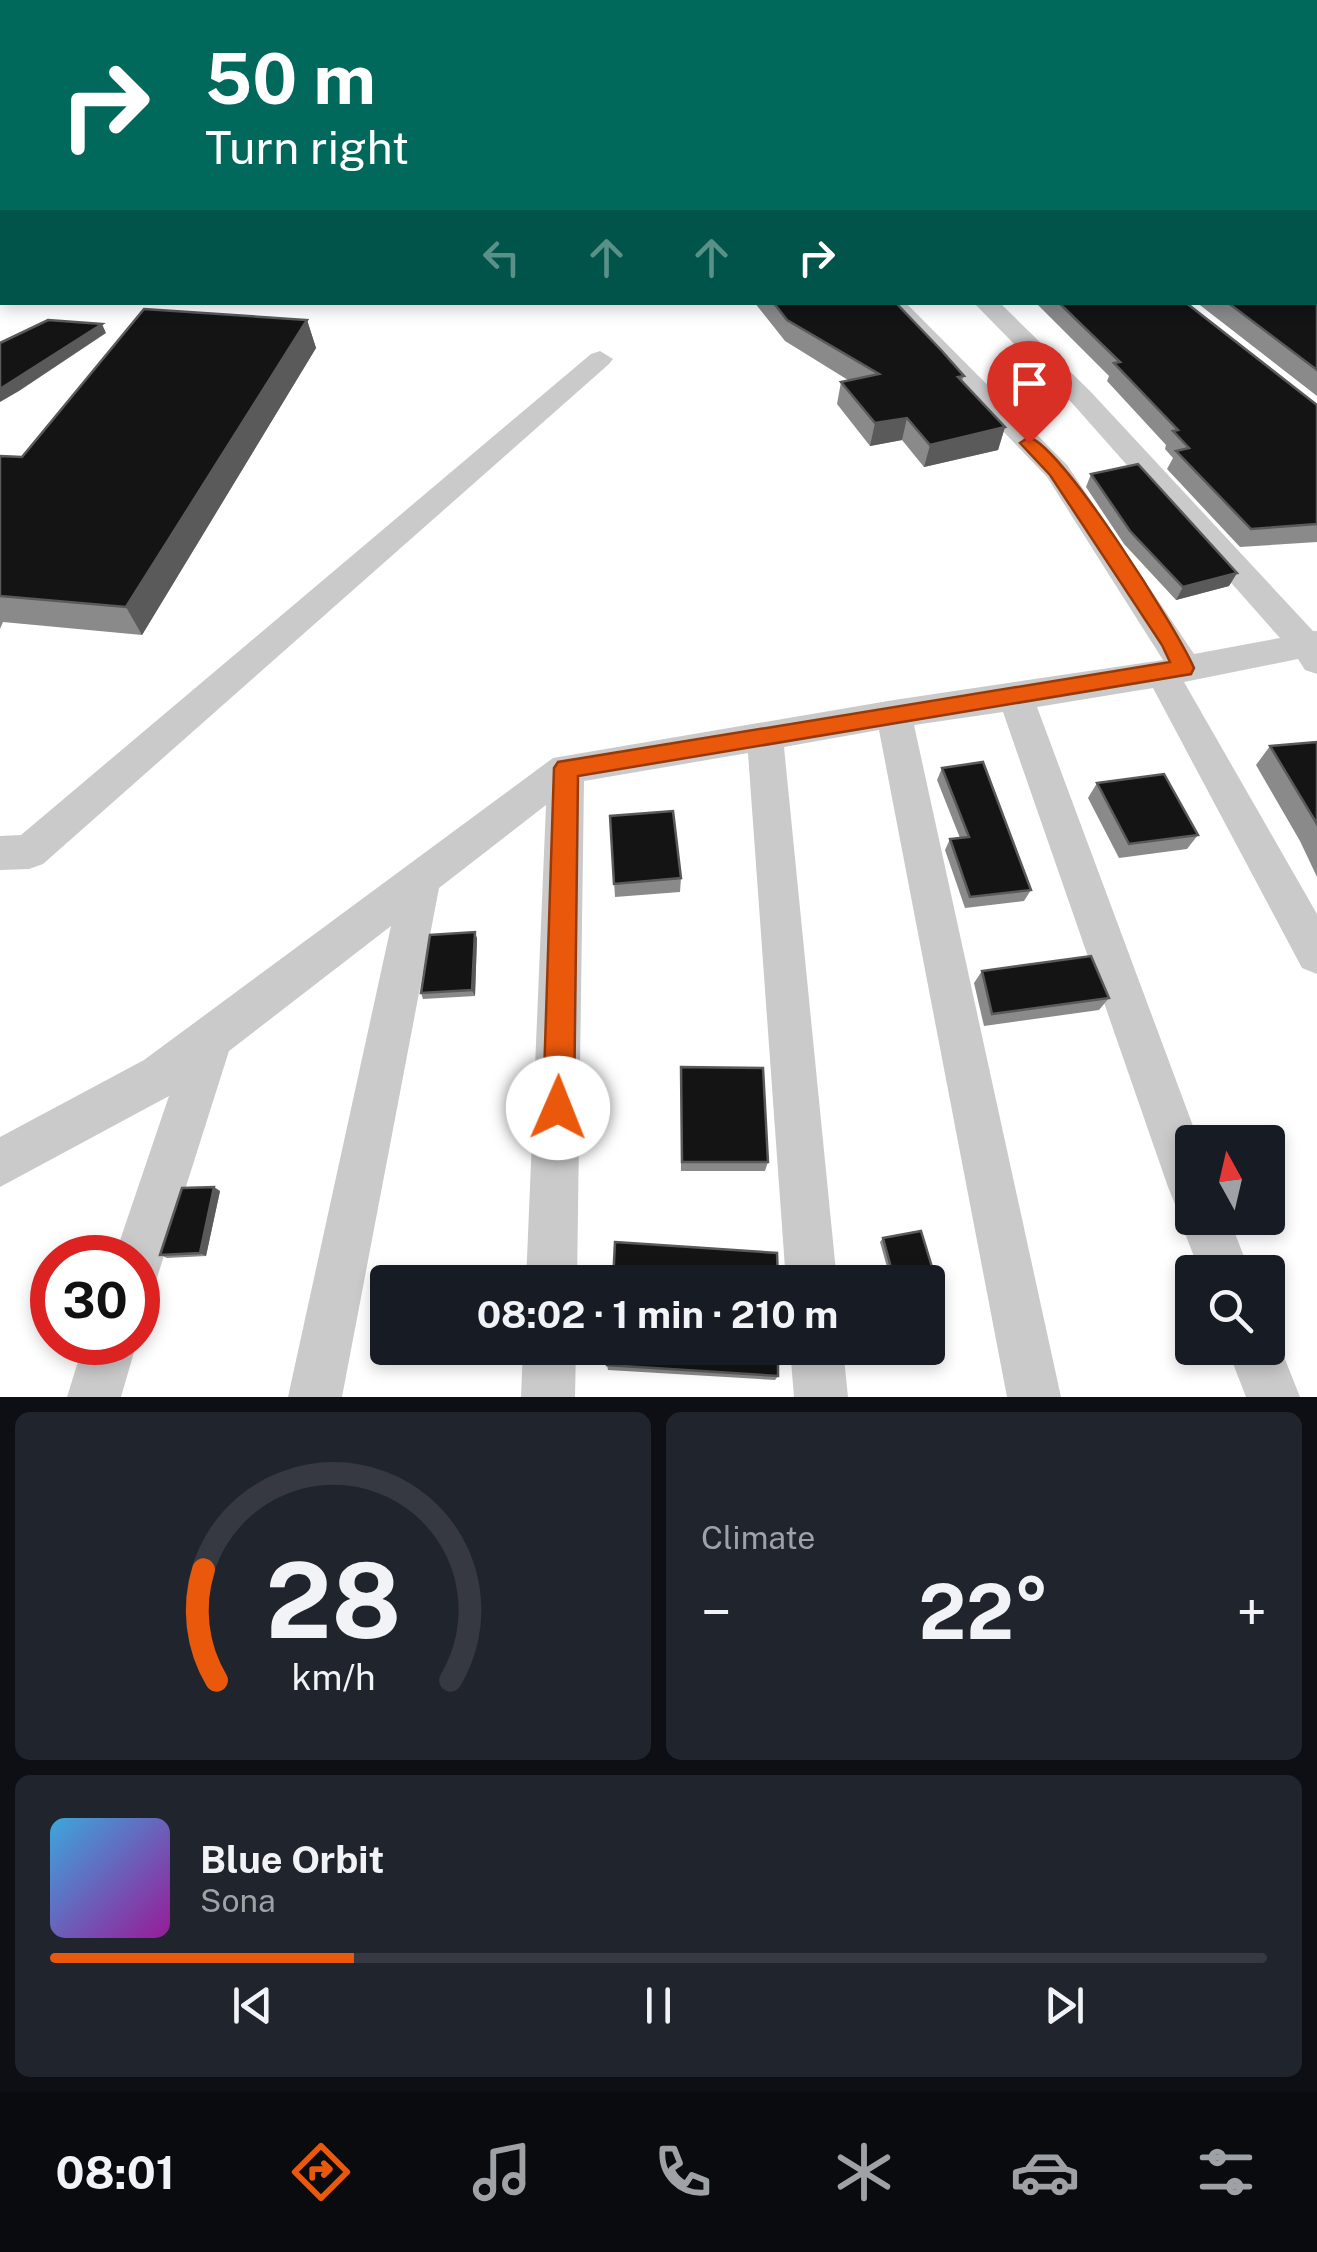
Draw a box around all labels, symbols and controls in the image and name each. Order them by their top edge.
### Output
text: 50 m [205,37,376,120]
icon: right [40,40,170,170]
text: Turn right [205,121,409,174]
icon: left [474,230,529,285]
icon: ahead [579,230,634,285]
icon: ahead [684,230,739,285]
icon: right [789,230,844,285]
pin [987,341,1072,444]
icon: arrive [1002,356,1057,411]
position arrow [506,1056,610,1160]
north arrow [1175,1125,1285,1235]
map controls [1175,1125,1285,1365]
speed limit sign: 30 [30,1235,160,1365]
button: search [1175,1255,1285,1365]
text: 08:02 · 1 min · 210 m [477,1292,838,1337]
text: Climate [701,1519,815,1556]
text: 28 [265,1539,401,1661]
text: 22° [919,1568,1049,1656]
text: − [701,1580,732,1644]
text: + [1237,1580,1267,1644]
text: km/h [291,1656,375,1698]
text: Blue Orbit [200,1837,384,1882]
text: Sona [200,1882,276,1919]
icon: previous [225,1978,280,2033]
icon: pause [631,1978,686,2033]
icon: next [1037,1978,1092,2033]
icon: directions [286,2137,356,2207]
icon: music [467,2137,537,2207]
icon: phone [648,2137,718,2207]
icon: climate [829,2137,899,2207]
icon: car [1010,2137,1080,2207]
icon: filters [1191,2137,1261,2207]
text: 08:01 [56,2146,175,2199]

